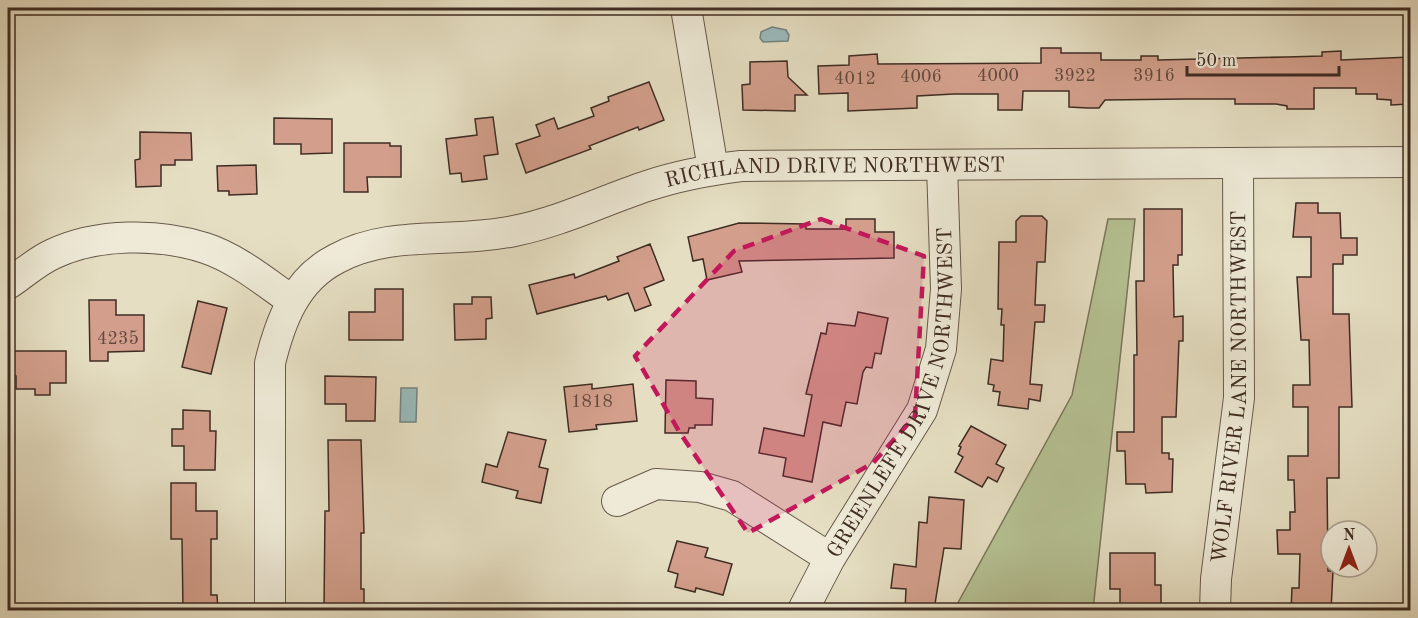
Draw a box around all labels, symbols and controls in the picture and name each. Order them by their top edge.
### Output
scale bar [1187,39,1338,77]
text: 50 m [1196,52,1236,70]
house number: 4000 [977,67,1019,85]
house number: 3922 [1054,67,1096,85]
house number: 3916 [1133,67,1175,85]
house number: 4006 [900,68,942,86]
house number: 4012 [834,70,876,88]
street label: RICHLAND DRIVE NORTHWEST [663,155,1005,192]
street label: WOLF RIVER LANE NORTHWEST [1209,210,1251,565]
street label: GREENLEFE DRIVE NORTHWEST [824,227,958,562]
house number: 4235 [97,330,139,348]
house number: 1818 [571,393,613,411]
north arrow [1319,519,1379,579]
text: N [1343,528,1356,544]

